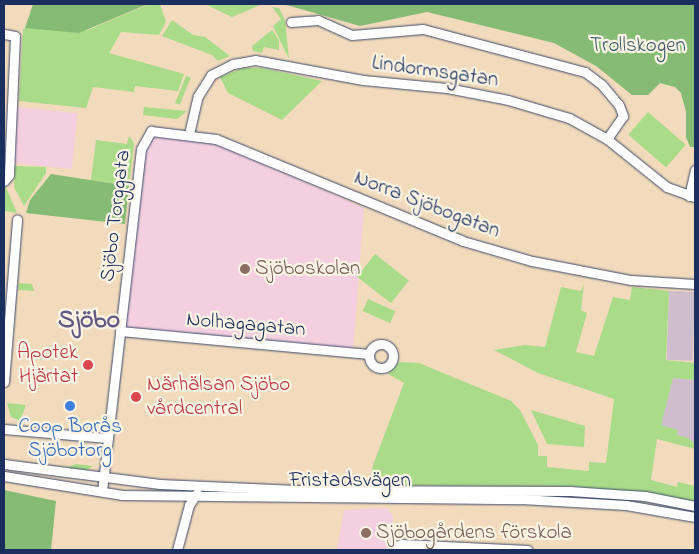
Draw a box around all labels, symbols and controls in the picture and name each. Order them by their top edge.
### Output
park label: Trollskogen [590,33,686,59]
street label: Lindormsgatan [370,51,500,93]
street label: Sjöbo Torggata [95,149,137,283]
street label: Norra Sjöbogatan [350,166,504,244]
place label: Sjöboskolan [255,256,360,282]
marker: Sjöboskolan [239,263,251,275]
district label: Sjöbo [58,306,120,338]
street label: Nolhagagatan [185,307,307,343]
place label: Apotek Hjärtat [17,340,78,390]
marker: Apotek Hjärtat [82,359,94,371]
place label: Närhälsan Sjöbo vårdcentral [147,372,290,422]
marker: Närhälsan Sjöbo vårdcentral [129,390,143,404]
marker: Coop Borås Sjöbotorg [64,400,76,412]
place label: Coop Borås Sjöbotorg [18,414,122,464]
street label: Fristadsvägen [289,468,411,494]
place label: Sjöbogårdens förskola [376,520,572,546]
marker: Sjöbogårdens förskola [360,527,372,539]

